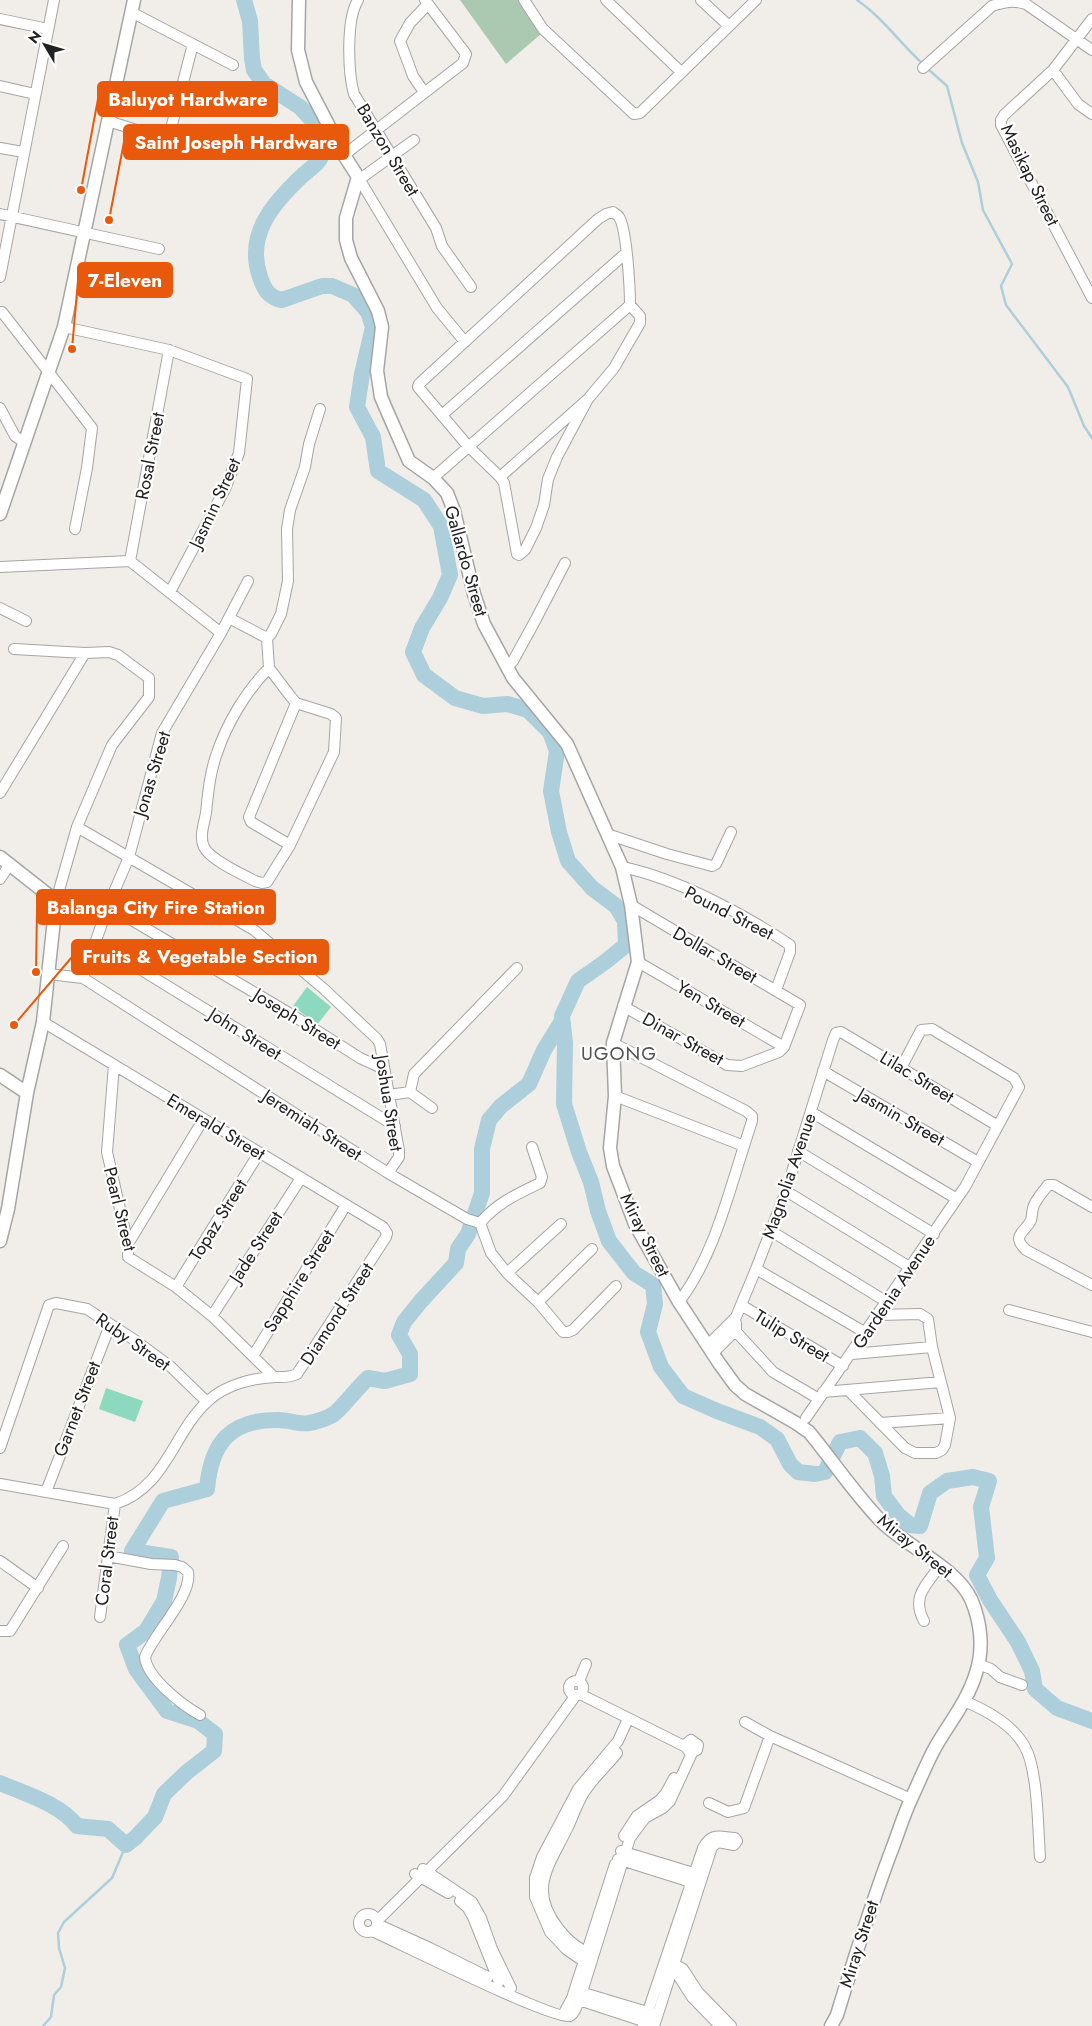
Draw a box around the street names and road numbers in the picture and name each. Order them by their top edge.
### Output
street label: Banzon Street [350,99,426,202]
street label: Masikap Street [994,120,1066,231]
street label: Rosal Street [129,410,171,502]
street label: Jasmin Street [182,453,248,554]
street label: Gallardo Street [438,503,494,620]
street label: Jonas Street [126,728,177,822]
street label: Pound Street [680,879,779,947]
street label: Dollar Street [668,920,763,990]
street label: Yen Street [672,974,751,1034]
street label: Joseph Street [247,981,346,1057]
street label: John Street [202,1000,287,1067]
street label: Dinar Street [638,1006,729,1072]
street label: Lilac Street [875,1045,960,1110]
street label: Joshua Street [368,1051,410,1154]
street label: Jasmin Street [851,1081,950,1153]
street label: Jeremiah Street [255,1082,367,1167]
street label: Emerald Street [162,1087,271,1167]
street label: Magnolia Avenue [755,1109,823,1243]
street label: Pearl Street [97,1164,143,1254]
street label: Topaz Street [183,1174,254,1266]
street label: Miray Street [614,1189,677,1282]
street label: Jade Street [222,1205,289,1290]
street label: Sapphire Street [257,1224,341,1337]
street label: Gardenia Avenue [846,1230,942,1354]
street label: Diamond Street [294,1257,380,1370]
street label: Tulip Street [749,1303,835,1369]
street label: Ruby Street [90,1307,176,1378]
street label: Garnet Street [47,1357,107,1460]
street label: Miray Street [872,1507,959,1585]
street label: Coral Street [89,1514,125,1607]
street label: Miray Street [833,1896,886,1991]

